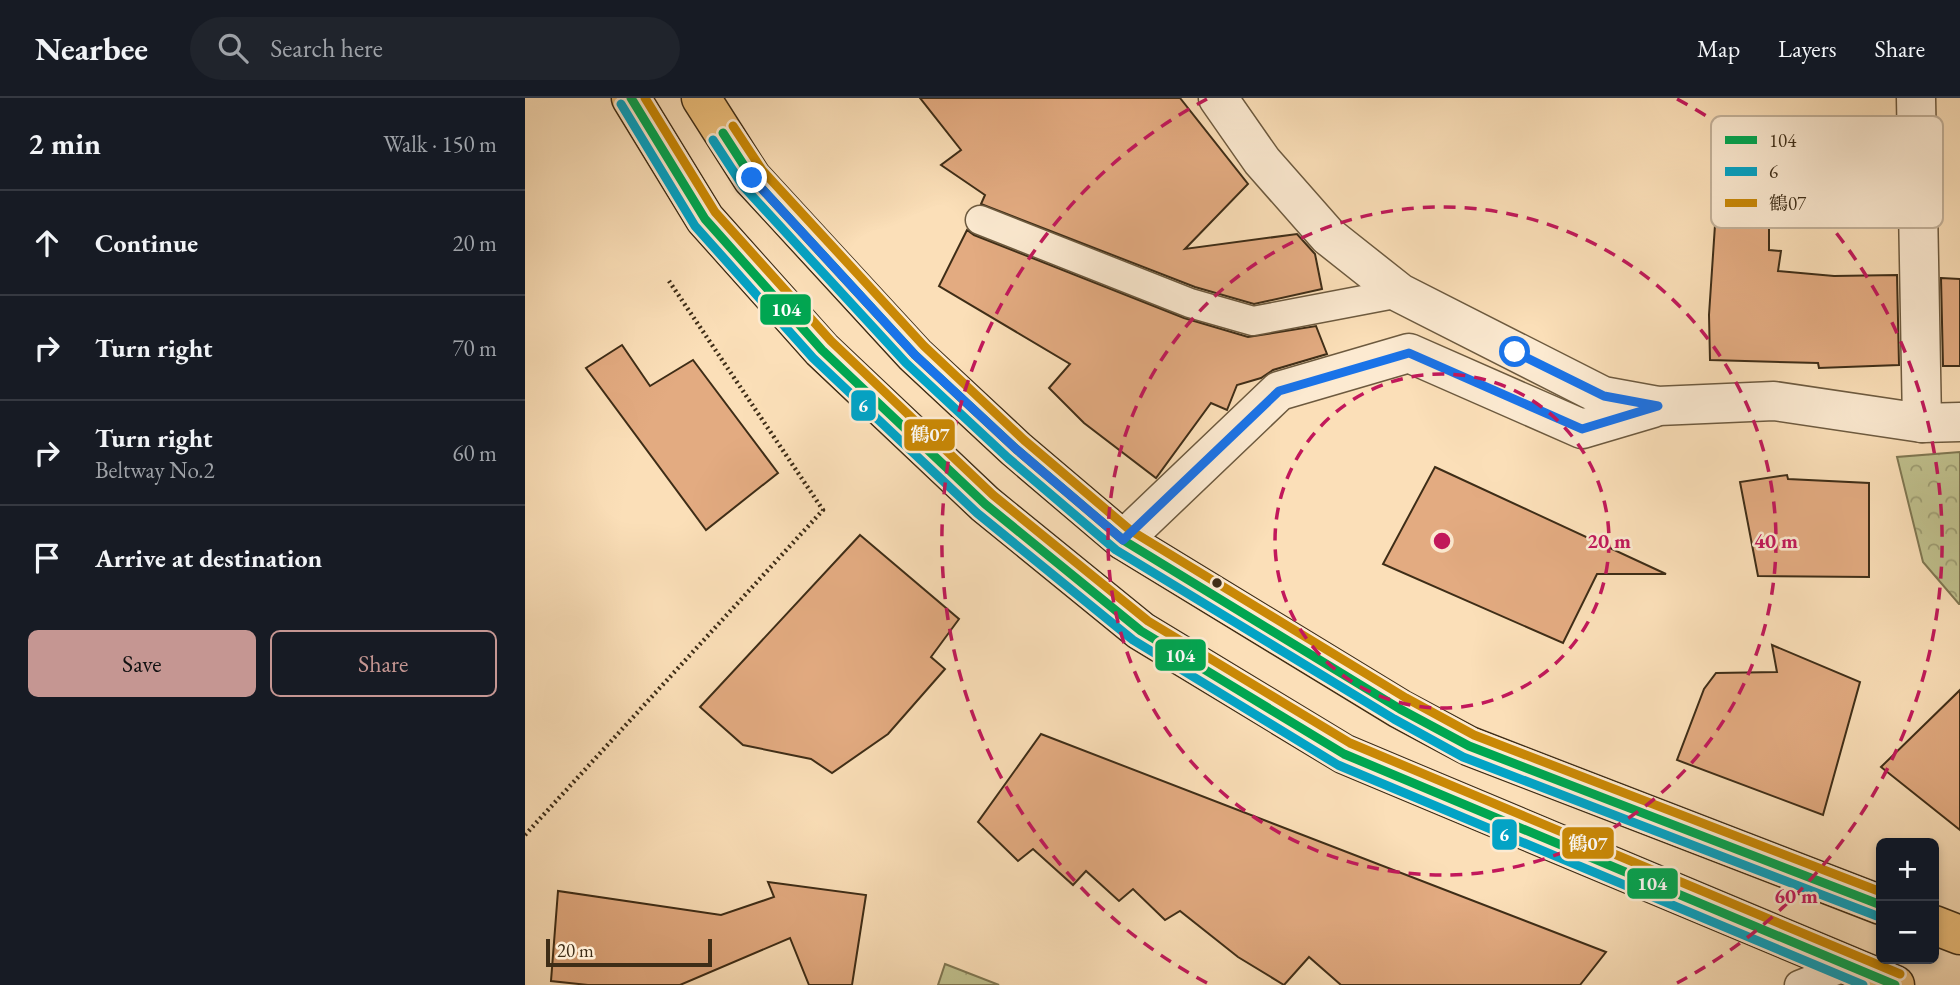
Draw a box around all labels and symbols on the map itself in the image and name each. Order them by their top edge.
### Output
legend [1711,116,1943,228]
text: 104 [1769,128,1797,153]
text: 6 [1769,159,1778,184]
route end [736,162,767,193]
text: 鶴07 [1769,191,1807,216]
line badge: 104 [759,293,812,326]
text: 104 [771,297,802,322]
route start [1499,336,1530,367]
line badge: 6 [850,389,877,422]
text: 6 [858,393,868,418]
line badge: 鶴07 [903,418,956,452]
text: 鶴07 [910,422,950,447]
text: 20 m [1587,527,1631,554]
text: 40 m [1754,527,1798,554]
centre of rings [1430,529,1454,553]
unlabelled marker [1210,576,1224,590]
line badge: 104 [1154,638,1207,672]
text: 104 [1165,643,1196,668]
line badge: 6 [1491,818,1518,851]
text: 6 [1499,822,1509,847]
line badge: 鶴07 [1561,826,1615,860]
text: 鶴07 [1568,831,1608,856]
line badge: 104 [1626,867,1679,900]
text: 104 [1637,871,1668,896]
text: 60 m [1774,882,1818,909]
scale bar [546,936,712,968]

